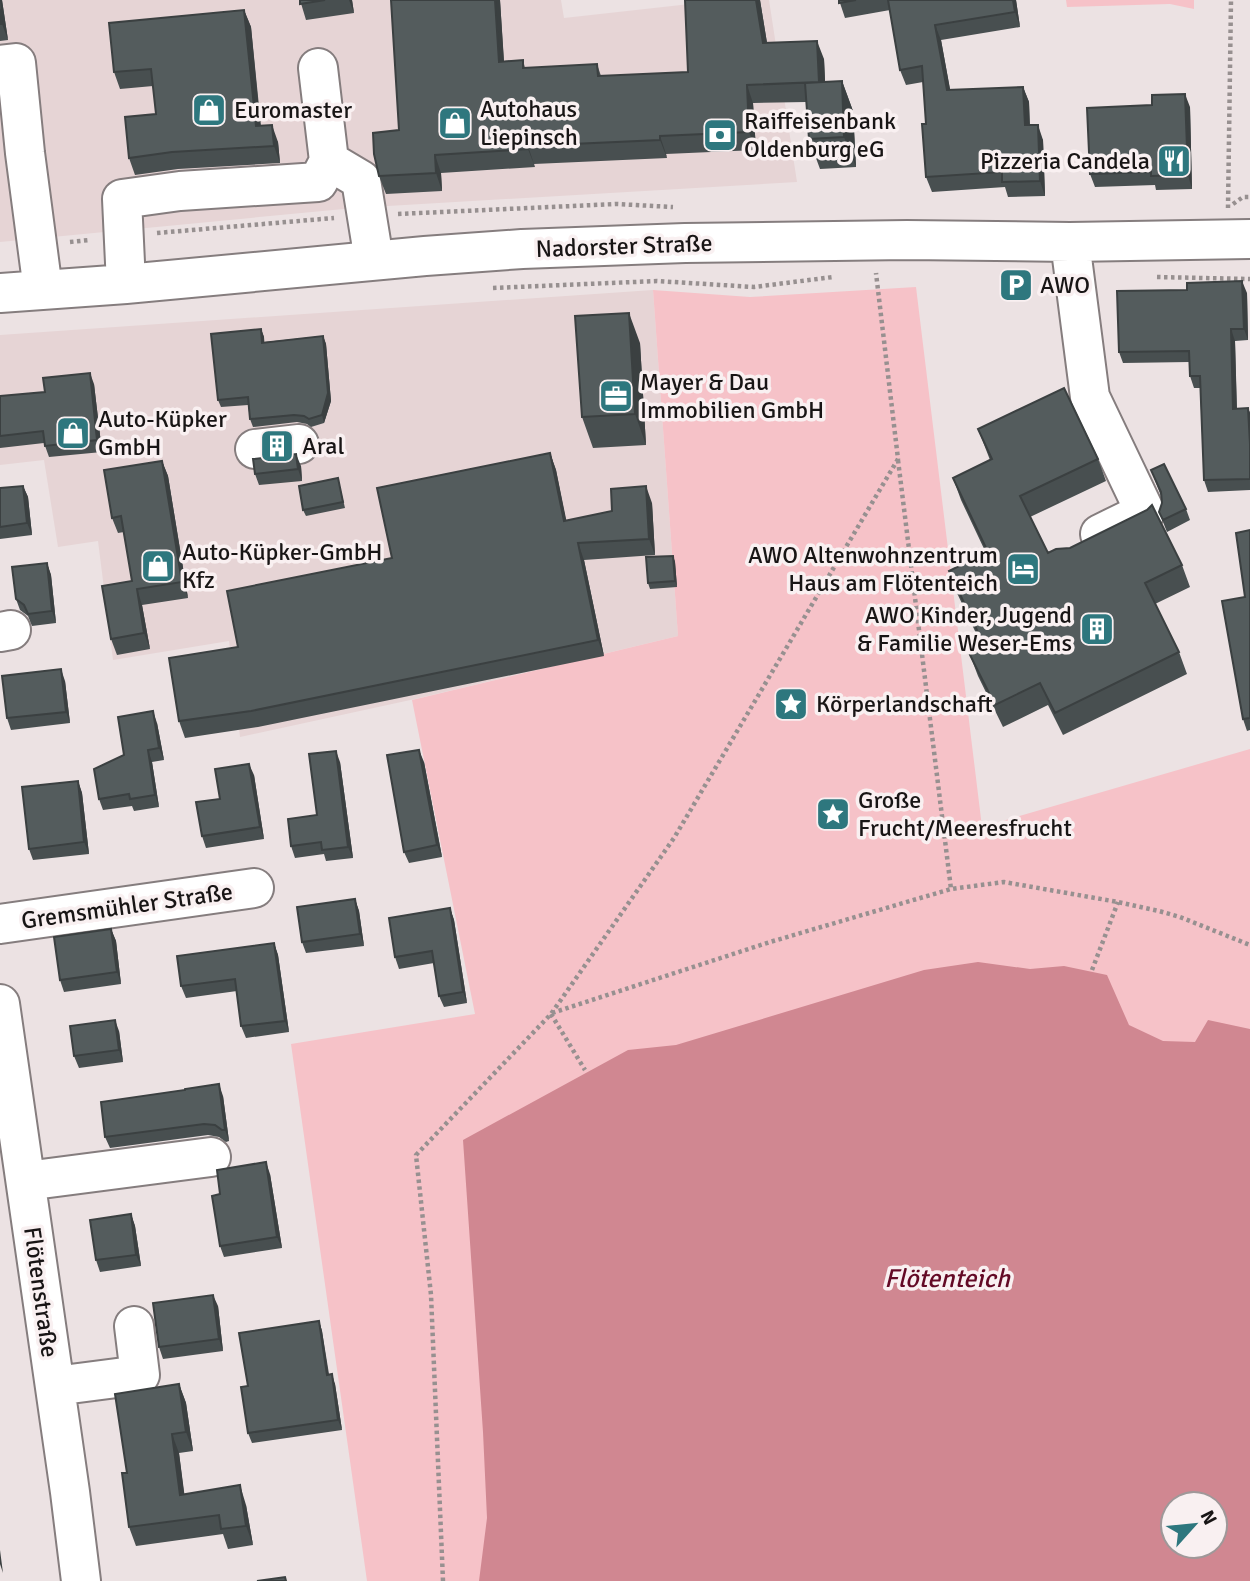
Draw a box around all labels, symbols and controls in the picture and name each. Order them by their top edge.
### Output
shop icon: Euromaster [190,91,228,129]
place label: Autohaus Liepinsch [480,94,578,152]
place label: Euromaster [234,95,352,125]
shop icon: Autohaus Liepinsch [436,104,474,142]
place label: Raiffeisenbank Oldenburg eG [744,106,896,164]
bank icon: Raiffeisenbank Oldenburg eG [701,116,739,154]
restaurant icon: Pizzeria Candela [1155,142,1193,180]
place label: Pizzeria Candela [980,146,1150,176]
street label: Nadorster Straße [535,228,713,264]
parking icon: AWO [997,266,1035,304]
place label: AWO [1040,270,1090,300]
place label: Mayer & Dau Immobilien GmbH [640,367,824,425]
office icon: Mayer & Dau Immobilien GmbH [597,377,635,415]
place label: Auto-Küpker GmbH [98,404,227,462]
shop icon: Auto-Küpker GmbH [54,414,92,452]
building icon: Aral [258,427,296,465]
place label: Aral [302,431,345,461]
place label: Auto-Küpker-GmbH Kfz [182,537,383,595]
place label: AWO Altenwohnzentrum Haus am Flötenteich [748,540,998,598]
shop icon: Auto-Küpker-GmbH Kfz [139,547,177,585]
hotel icon: AWO Altenwohnzentrum Haus am Flötenteich [1004,550,1042,588]
place label: AWO Kinder, Jugend & Familie Weser-Ems [857,600,1072,658]
building icon: AWO Kinder, Jugend & Familie Weser-Ems [1078,610,1116,648]
place icon: Körperlandschaft [772,685,810,723]
place label: Körperlandschaft [816,689,993,719]
place label: Große Frucht/Meeresfrucht [858,785,1072,843]
place icon: Große Frucht/Meeresfrucht [814,795,852,833]
street label: Gremsmühler Straße [19,876,235,936]
street label: Flötenstraße [17,1225,65,1359]
water label: Flötenteich [884,1263,1011,1295]
north arrow [1159,1490,1229,1560]
text: N [1195,1506,1222,1529]

